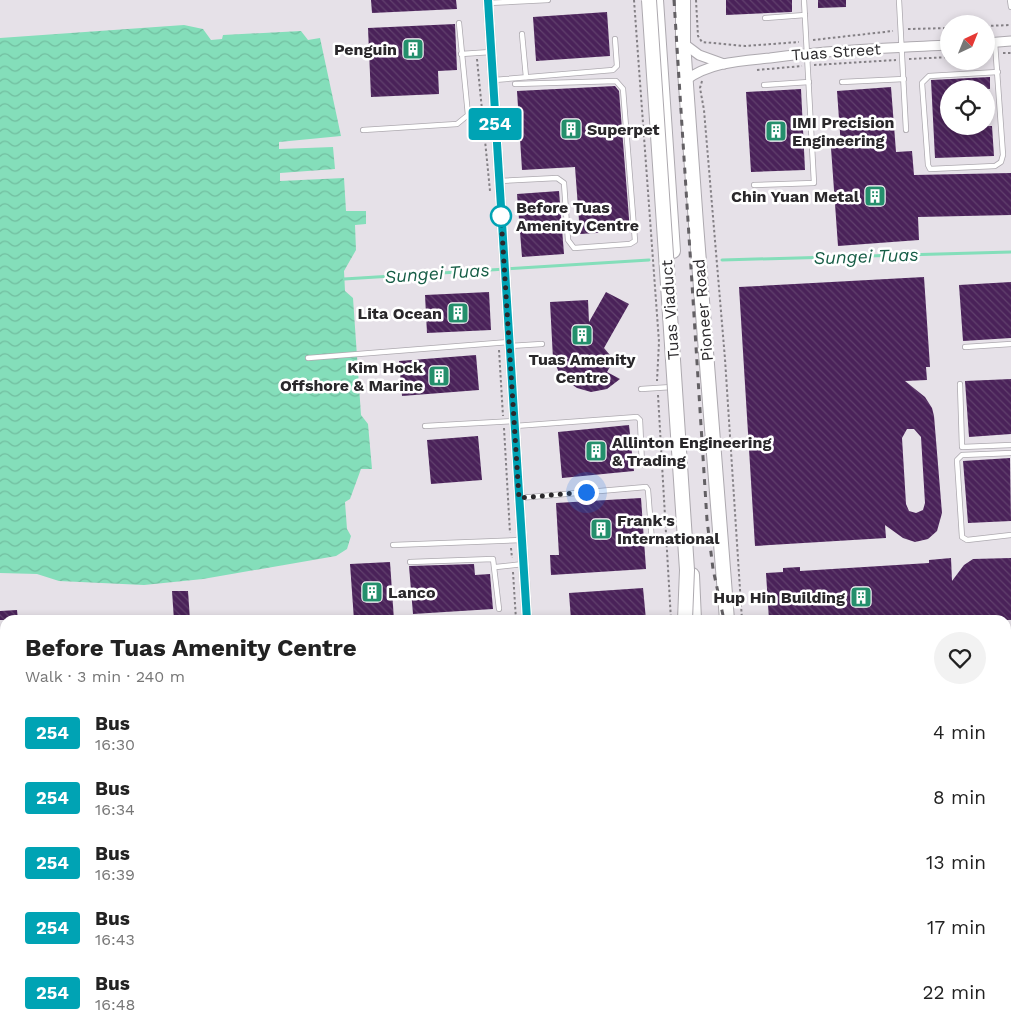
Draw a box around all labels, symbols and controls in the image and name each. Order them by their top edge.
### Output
north arrow [940,15,995,70]
map controls [940,15,995,135]
building icon: Penguin [401,37,425,61]
street label: Tuas Street [791,39,882,65]
place label: Penguin [334,40,397,59]
button: locate [940,80,995,135]
line badge: 254 [466,108,524,140]
text: 254 [479,113,511,134]
place label: IMI Precision Engineering [792,113,894,150]
building icon: Superpet [559,117,583,141]
building icon: IMI Precision Engineering [764,119,788,143]
place label: Superpet [587,120,660,139]
building icon: Chin Yuan Metal [863,184,887,208]
place label: Chin Yuan Metal [731,187,860,206]
place label: Before Tuas Amenity Centre [516,198,639,235]
marker: Before Tuas Amenity Centre [490,205,512,227]
water label: Sungei Tuas [813,244,919,268]
street label: Pioneer Road [689,258,717,362]
water label: Sungei Tuas [384,259,490,287]
street label: Tuas Viaduct [657,259,683,361]
building icon: Lita Ocean [446,301,470,325]
place label: Lita Ocean [358,304,442,323]
building icon: Tuas Amenity Centre [570,323,594,347]
place label: Tuas Amenity Centre [528,350,637,387]
place label: Kim Hock Offshore & Marine [280,358,423,395]
building icon: Kim Hock Offshore & Marine [427,364,451,388]
place label: Allinton Engineering & Trading [612,433,771,470]
building icon: Allinton Engineering & Trading [584,439,608,463]
your location [574,480,599,505]
place label: Frank's International [617,511,720,548]
building icon: Frank's International [589,517,613,541]
building icon: Lanco [360,580,384,604]
place label: Lanco [388,583,436,602]
building icon: Hup Hin Building [849,585,873,609]
place label: Hup Hin Building [713,588,845,607]
button: heart [934,632,986,684]
text: Before Tuas Amenity Centre [25,634,357,662]
text: Walk · 3 min · 240 m [25,667,185,686]
text: Bus [95,712,130,735]
text: 4 min [933,721,986,744]
text: 254 [36,722,69,743]
text: 16:30 [95,735,135,754]
text: Bus [95,777,130,800]
text: 8 min [933,786,986,809]
text: 254 [36,787,69,808]
text: 16:34 [95,800,135,819]
text: Bus [95,842,130,865]
text: 13 min [926,851,986,874]
text: 254 [36,852,69,873]
text: 16:39 [95,865,135,884]
text: Bus [95,907,130,930]
text: 17 min [927,916,986,939]
text: 254 [36,917,69,938]
text: 16:43 [95,930,135,949]
text: Bus [95,972,130,995]
text: 22 min [922,981,986,1004]
text: 254 [36,982,69,1003]
text: 16:48 [95,995,135,1014]

